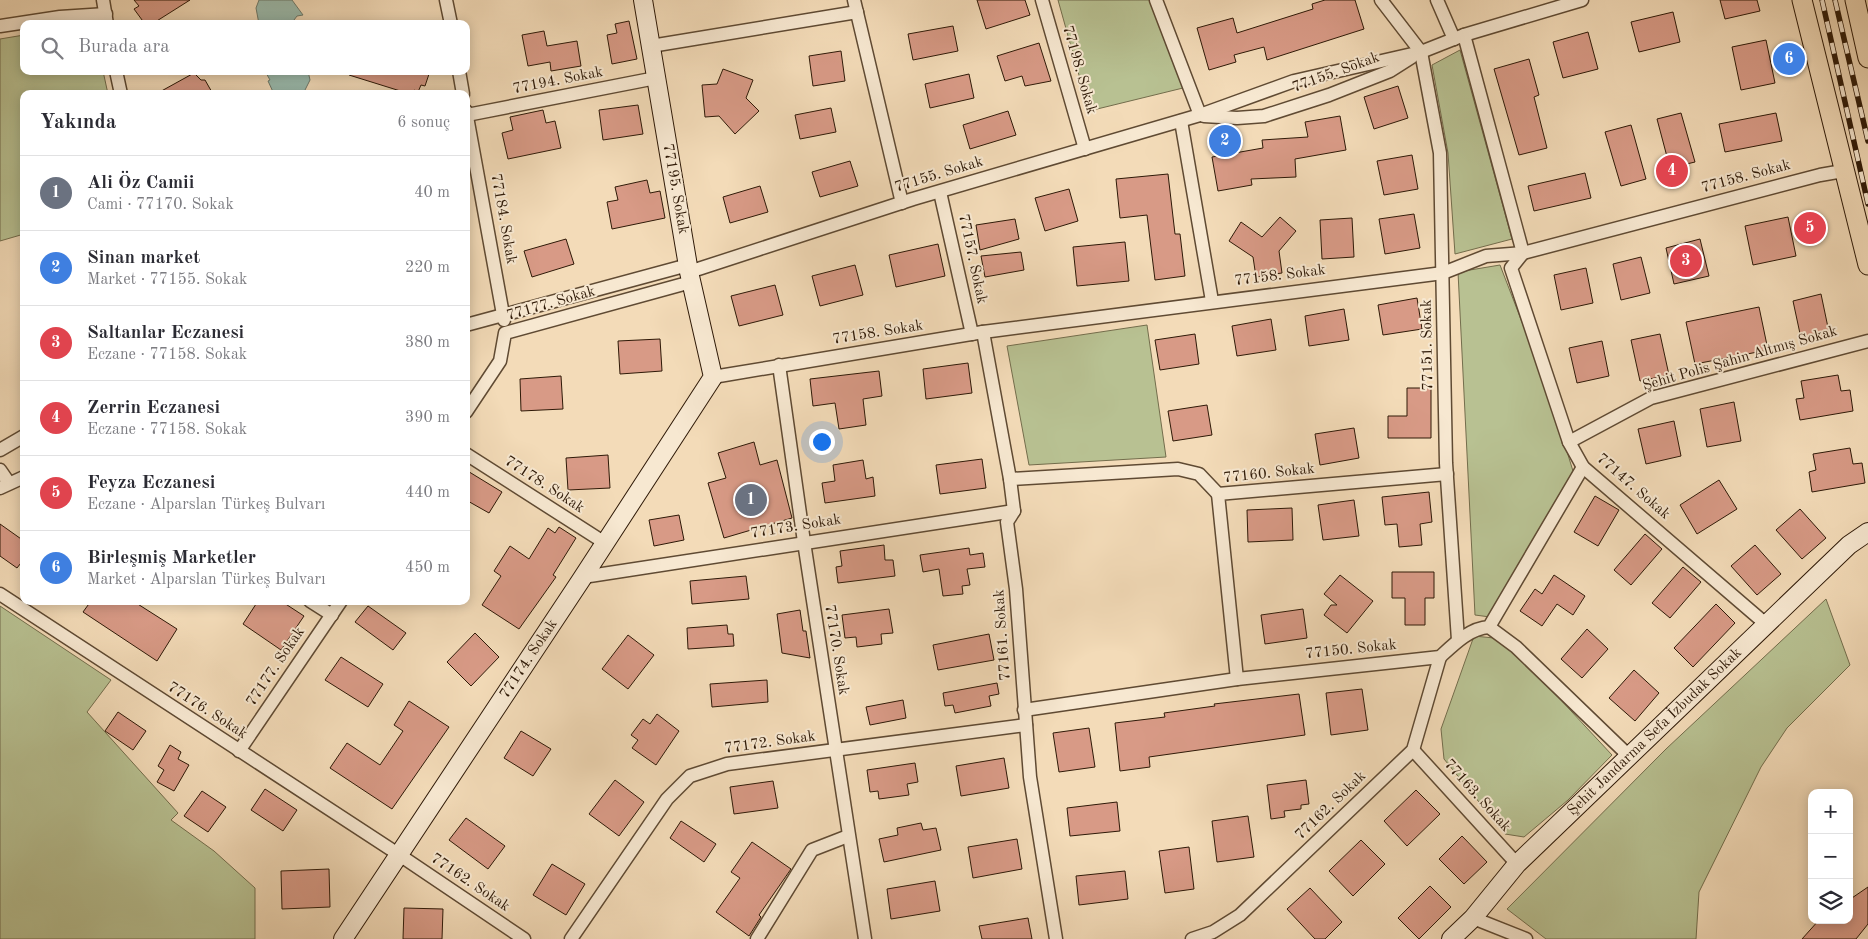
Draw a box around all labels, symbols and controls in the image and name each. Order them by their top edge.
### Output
search box [20,20,470,75]
street label: 77198. Sokak [1059,24,1099,116]
icon: search [38,34,66,62]
text: Burada ara [78,38,170,57]
pin: 6 [1773,40,1805,78]
street label: 77155. Sokak [1290,50,1382,96]
street label: 77194. Sokak [512,65,605,97]
text: Yakında [40,112,116,133]
text: 6 sonuç [397,115,450,131]
pin: 2 [1209,122,1241,160]
street label: 77195. Sokak [660,143,690,236]
pin: 4 [1656,152,1688,190]
street label: 77155. Sokak [893,154,985,196]
street label: 77158. Sokak [1700,158,1792,196]
street label: 77184. Sokak [488,173,518,266]
text: Ali Öz Camii [87,174,194,193]
text: 1 [51,185,61,201]
text: 40 m [414,185,450,201]
text: Cami · 77170. Sokak [87,197,234,213]
pin: 5 [1794,209,1826,247]
street label: 77157. Sokak [955,213,989,306]
pin: 3 [1670,242,1702,280]
text: Sinan market [87,249,200,268]
text: 2 [51,260,61,276]
text: 220 m [405,260,450,276]
street label: 77158. Sokak [1234,263,1327,289]
text: Market · 77155. Sokak [87,272,247,288]
street label: 77177. Sokak [505,284,597,324]
street label: 77151. Sokak [1420,299,1436,391]
street label: 77158. Sokak [832,318,925,348]
text: Saltanlar Eczanesi [87,324,244,343]
street label: Şehit Polis Şahin Altmış Sokak [1641,324,1839,394]
text: 3 [51,335,61,351]
text: 380 m [405,335,450,351]
text: Eczane · 77158. Sokak [87,347,247,363]
text: Zerrin Eczanesi [87,399,220,418]
text: 4 [51,410,61,426]
text: 390 m [405,410,450,426]
text: Eczane · 77158. Sokak [87,422,247,438]
your location [809,429,835,455]
street label: 77147. Sokak [1593,451,1673,523]
street label: 77178. Sokak [501,454,587,516]
street label: 77160. Sokak [1223,462,1316,486]
text: Feyza Eczanesi [87,474,215,493]
pin: 1 [735,481,767,519]
text: 5 [51,485,61,501]
text: 440 m [405,485,450,501]
text: Eczane · Alparslan Türkeş Bulvarı [87,497,325,513]
street label: 77173. Sokak [750,512,843,542]
text: Birleşmiş Marketler [87,549,256,568]
text: 6 [51,560,61,576]
text: 450 m [405,560,450,576]
text: Market · Alparslan Türkeş Bulvarı [87,572,325,588]
street label: 77161. Sokak [992,589,1014,681]
street label: 77170. Sokak [821,604,851,697]
street label: 77174. Sokak [497,616,560,701]
street label: 77177. Sokak [244,625,308,709]
street label: 77150. Sokak [1305,638,1398,662]
street label: Şehit Jandarma Sefa İzbudak Sokak [1565,645,1745,818]
street label: 77176. Sokak [164,680,250,742]
street label: 77172. Sokak [724,729,817,757]
street label: 77163. Sokak [1441,757,1513,835]
street label: 77162. Sokak [1293,769,1369,843]
map controls [1808,789,1853,924]
button: + [1808,789,1853,834]
button: − [1808,834,1853,879]
street label: 77162. Sokak [428,851,512,915]
button: layers [1808,879,1853,924]

